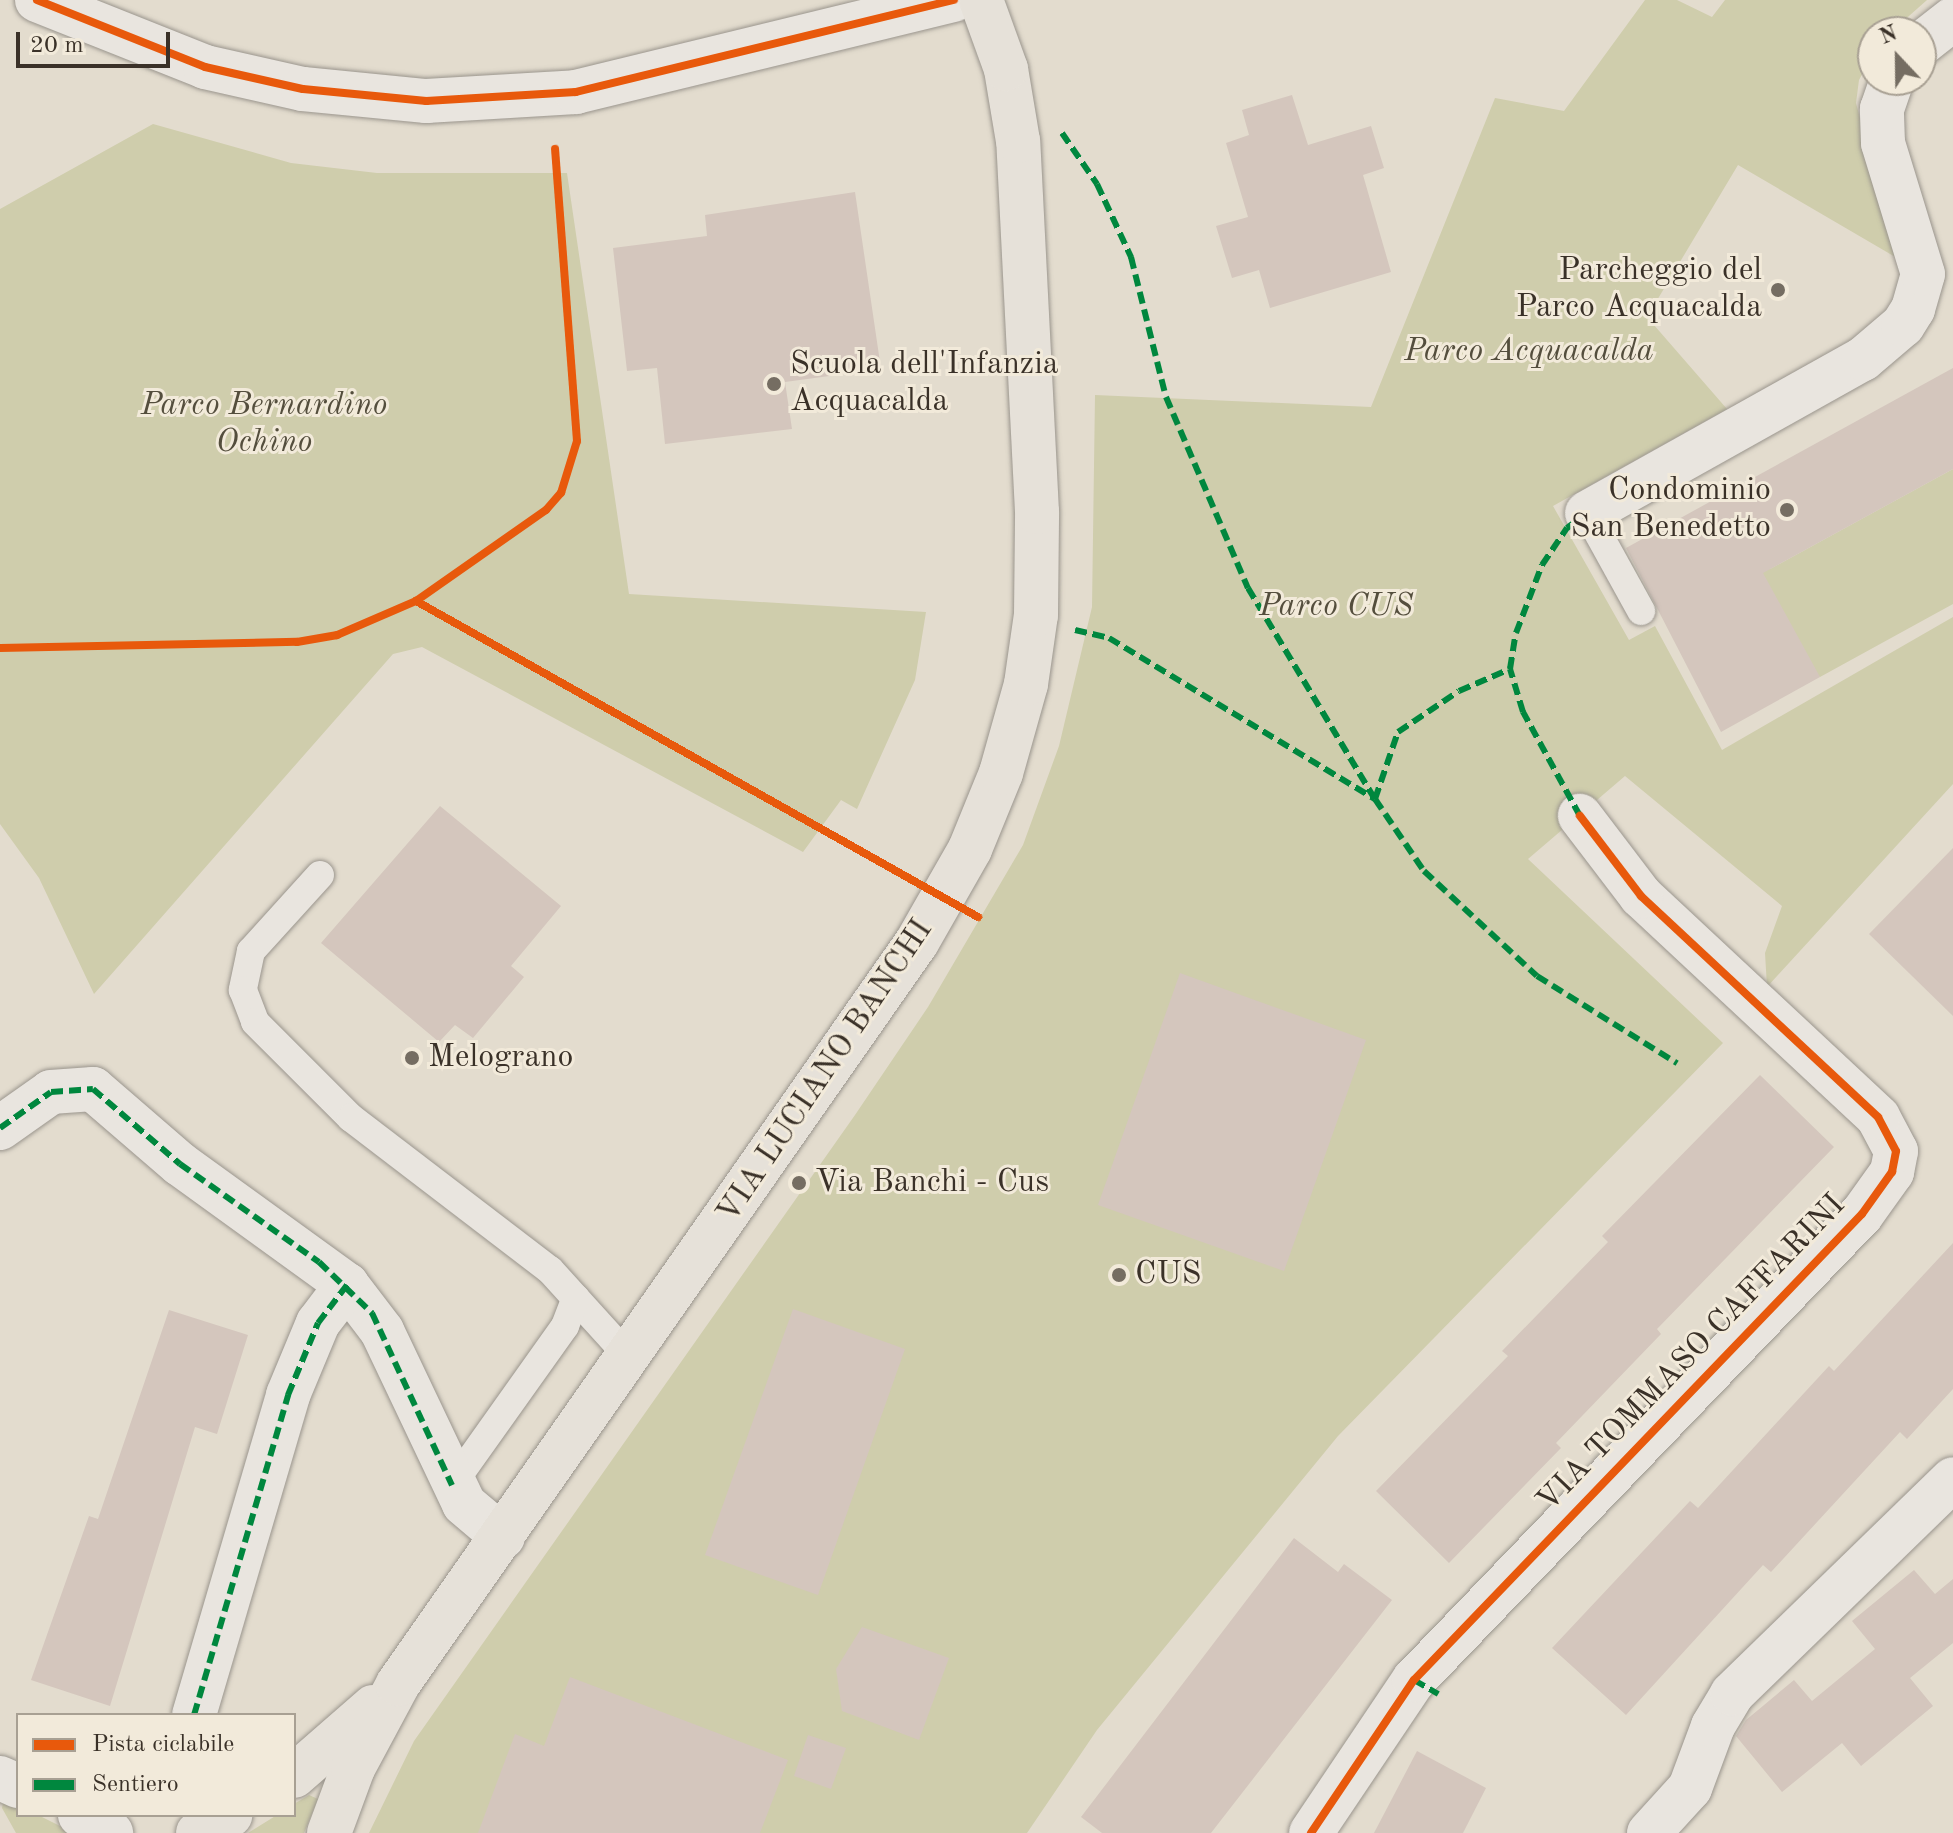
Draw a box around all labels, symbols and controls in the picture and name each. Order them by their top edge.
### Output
scale bar [20,16,174,66]
north arrow [1857,16,1937,96]
text: N [1877,22,1901,49]
text: 20 m [30,34,84,58]
place label: Parcheggio del Parco Acquacalda [1516,253,1762,328]
marker: Parcheggio del Parco Acquacalda [1769,281,1787,299]
park label: Parco Acquacalda [1404,333,1654,371]
place label: Scuola dell'Infanzia Acquacalda [790,347,1059,422]
marker: Scuola dell'Infanzia Acquacalda [765,375,783,393]
park label: Parco Bernardino Ochino [141,388,387,463]
place label: Condominio San Benedetto [1571,473,1771,548]
marker: Condominio San Benedetto [1778,501,1796,519]
park label: Parco CUS [1259,588,1413,626]
street label: VIA LUCIANO BANCHI [710,913,942,1231]
place label: Melograno [428,1039,573,1077]
marker: Melograno [403,1049,421,1067]
place label: Via Banchi - Cus [815,1164,1049,1202]
marker: Via Banchi - Cus [790,1174,808,1192]
street label: VIA TOMMASO CAFFARINI [1530,1187,1854,1521]
place label: CUS [1135,1256,1201,1294]
marker: CUS [1110,1266,1128,1284]
legend [16,1713,296,1817]
text: Pista ciclabile [92,1733,234,1757]
text: Sentiero [92,1773,179,1797]

